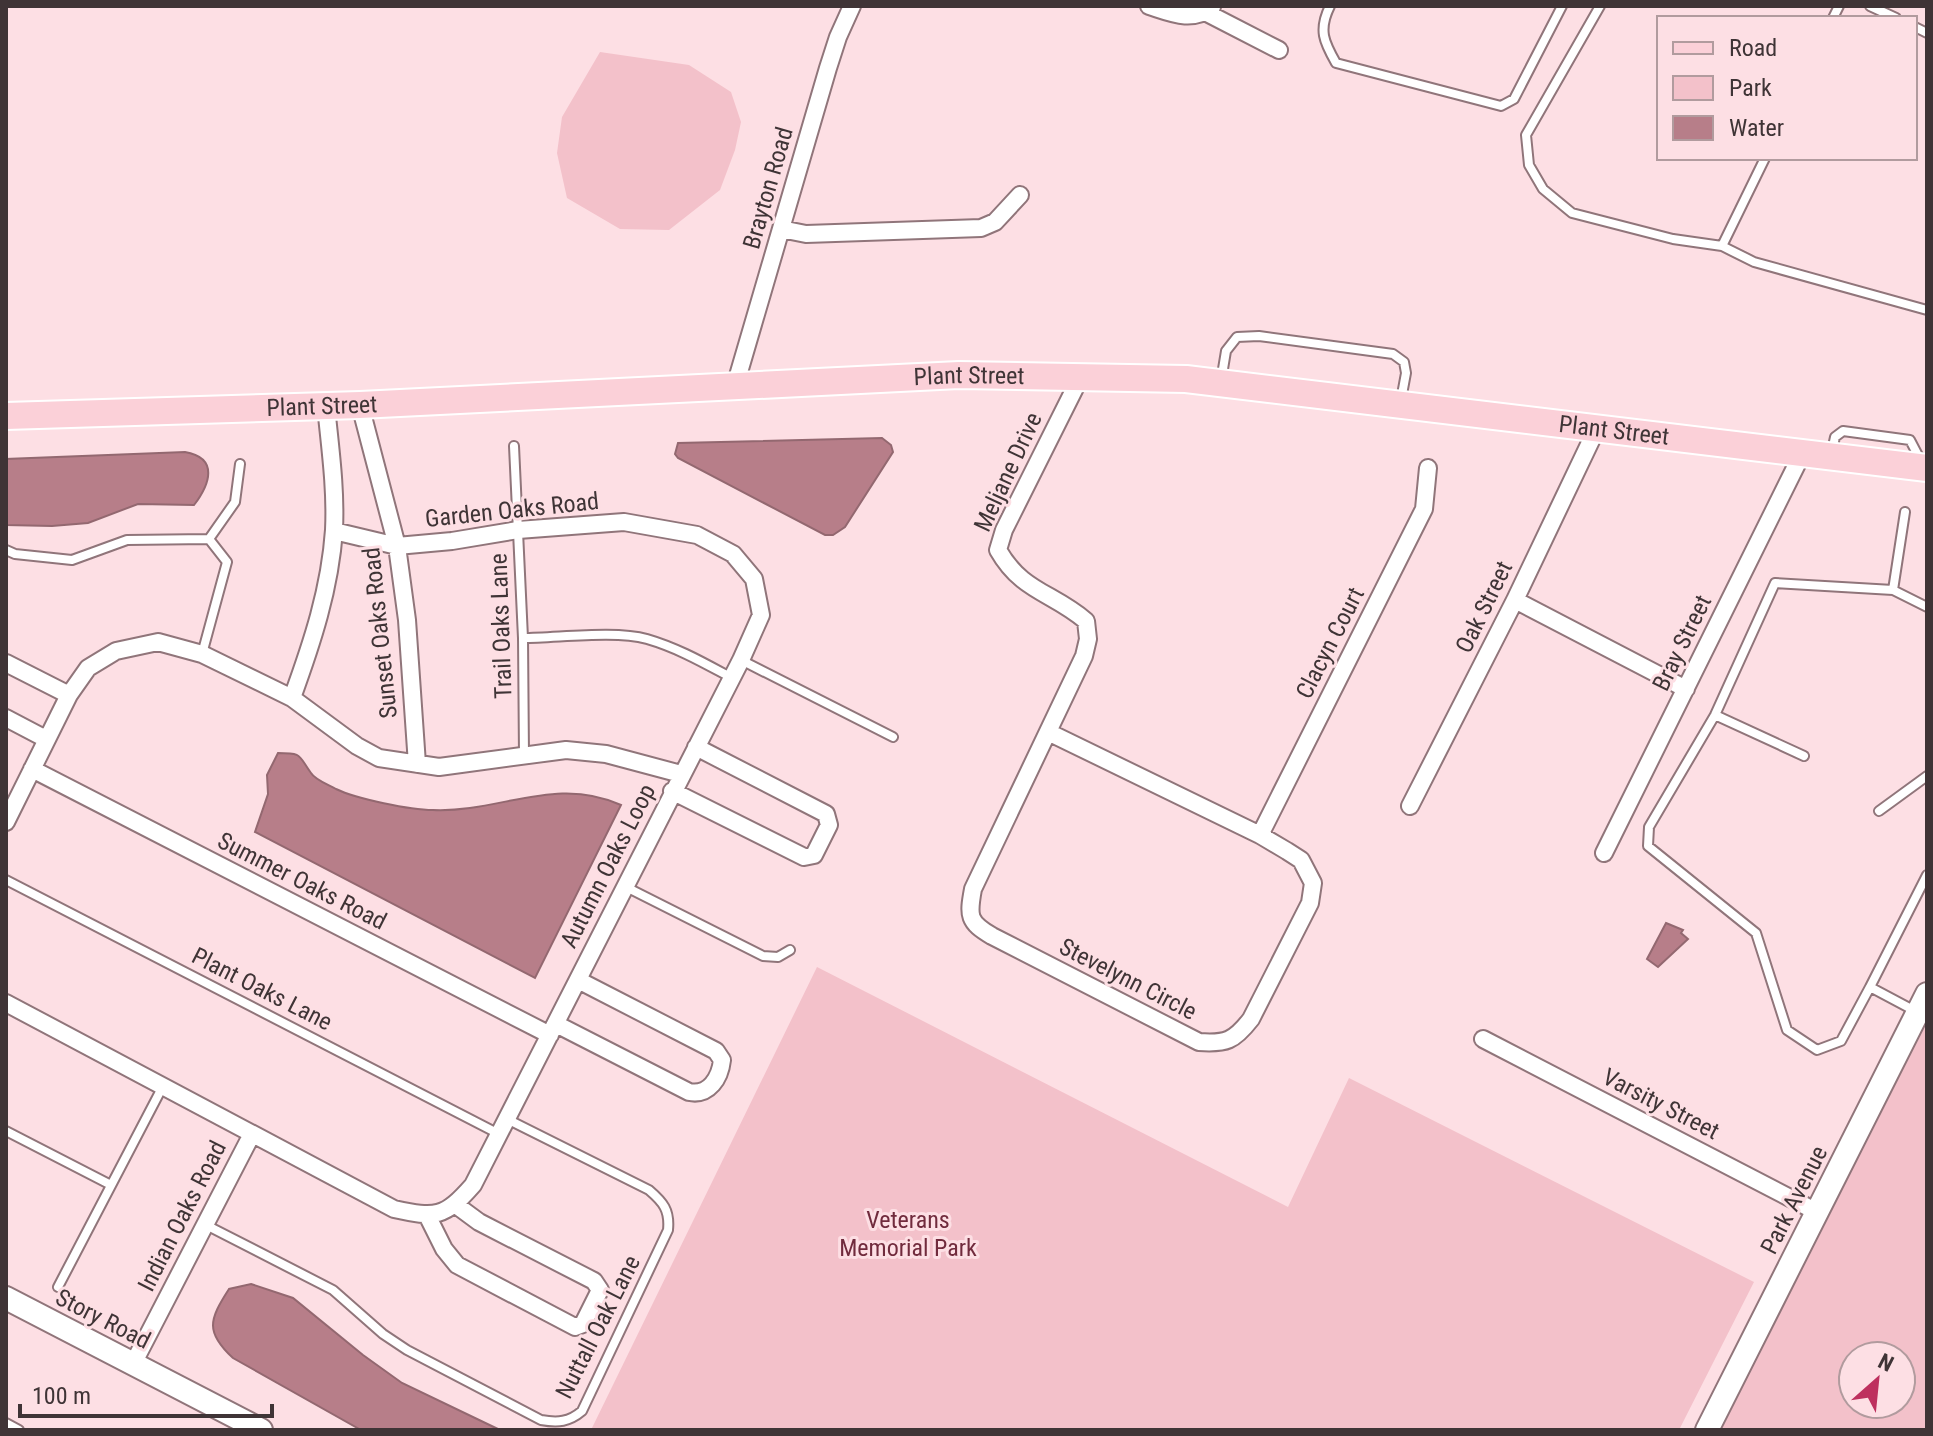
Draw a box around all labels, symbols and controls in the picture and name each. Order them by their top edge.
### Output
legend [1657,16,1917,160]
text: Road [1729,34,1777,62]
text: Park [1729,74,1772,102]
text: Water [1729,114,1784,142]
street label: Brayton Road [737,124,799,252]
street label: Plant Street [913,361,1025,391]
street label: Plant Street [266,390,378,422]
street label: Meljane Drive [968,408,1048,536]
street label: Plant Street [1557,410,1671,451]
street label: Garden Oaks Road [424,487,600,533]
street label: Sunset Oaks Road [357,546,403,720]
street label: Trail Oaks Lane [484,553,518,699]
street label: Oak Street [1450,557,1518,657]
street label: Clacyn Court [1290,583,1370,703]
street label: Bray Street [1647,591,1717,695]
street label: Autumn Oaks Loop [555,780,661,952]
street label: Summer Oaks Road [213,826,391,936]
street label: Stevelynn Circle [1055,932,1201,1026]
street label: Plant Oaks Lane [187,942,337,1036]
street label: Varsity Street [1598,1063,1724,1145]
street label: Indian Oaks Road [132,1136,232,1296]
street label: Park Avenue [1755,1141,1833,1259]
park label: Veterans Memorial Park [839,1206,977,1262]
street label: Nuttall Oak Lane [550,1251,646,1403]
street label: Story Road [51,1283,155,1355]
north arrow [1837,1340,1917,1420]
text: N [1874,1348,1898,1377]
scale bar [20,1368,272,1418]
text: 100 m [32,1382,91,1410]

